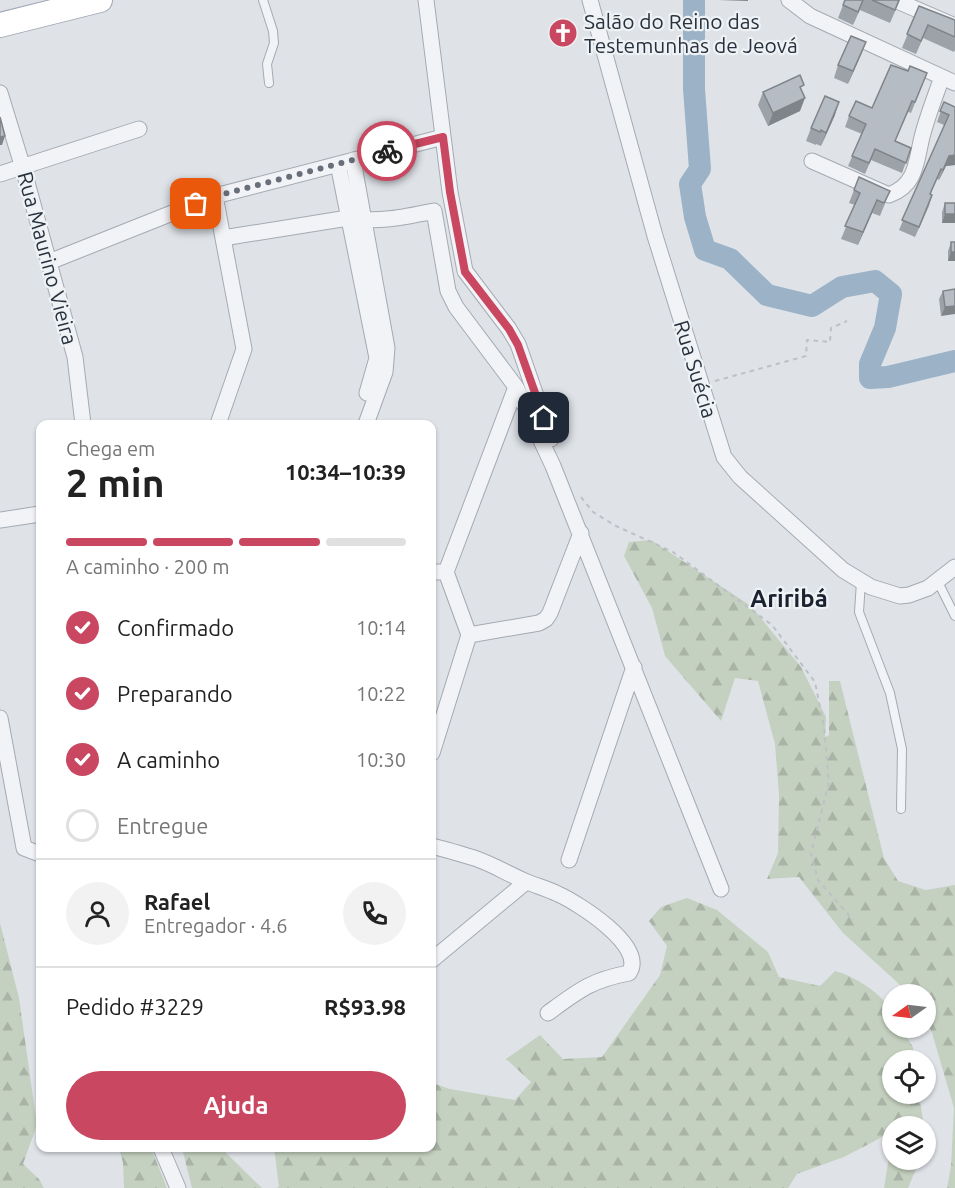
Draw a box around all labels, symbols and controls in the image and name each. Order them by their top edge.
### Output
place label: Salão do Reino das Testemunhas de Jeová [584,9,798,57]
church icon: Salão do Reino das Testemunhas de Jeová [547,17,579,49]
courier [357,121,417,181]
icon: bike [371,135,404,168]
street label: Rua Maurino Vieira [13,169,83,347]
pin [170,178,221,229]
icon: bag [179,187,212,220]
street label: Rua Suécia [670,317,722,421]
pin [518,392,569,443]
icon: home [527,401,560,434]
text: Chega em [66,437,155,460]
text: 10:34–10:39 [285,459,406,484]
text: 2 min [66,461,165,504]
text: A caminho · 200 m [66,555,230,578]
district label: Ariribá [750,585,828,612]
icon: check [66,611,99,644]
text: Confirmado [117,615,234,640]
text: 10:14 [356,616,406,639]
icon: check [66,677,99,710]
text: Preparando [117,681,233,706]
text: 10:22 [356,682,406,705]
icon: check [66,743,99,776]
text: A caminho [117,747,220,772]
text: 10:30 [356,748,406,771]
text: Entregue [117,813,208,838]
button: person [66,882,129,945]
button: phone [343,882,406,945]
text: Rafael [144,889,210,914]
text: Entregador · 4.6 [144,914,287,937]
north arrow [882,984,936,1038]
map controls [882,984,936,1170]
text: Pedido #3229 [66,994,204,1019]
text: R$93.98 [324,994,406,1019]
button: locate [882,1050,936,1104]
button: Ajuda [66,1071,406,1140]
button: layers [882,1116,936,1170]

